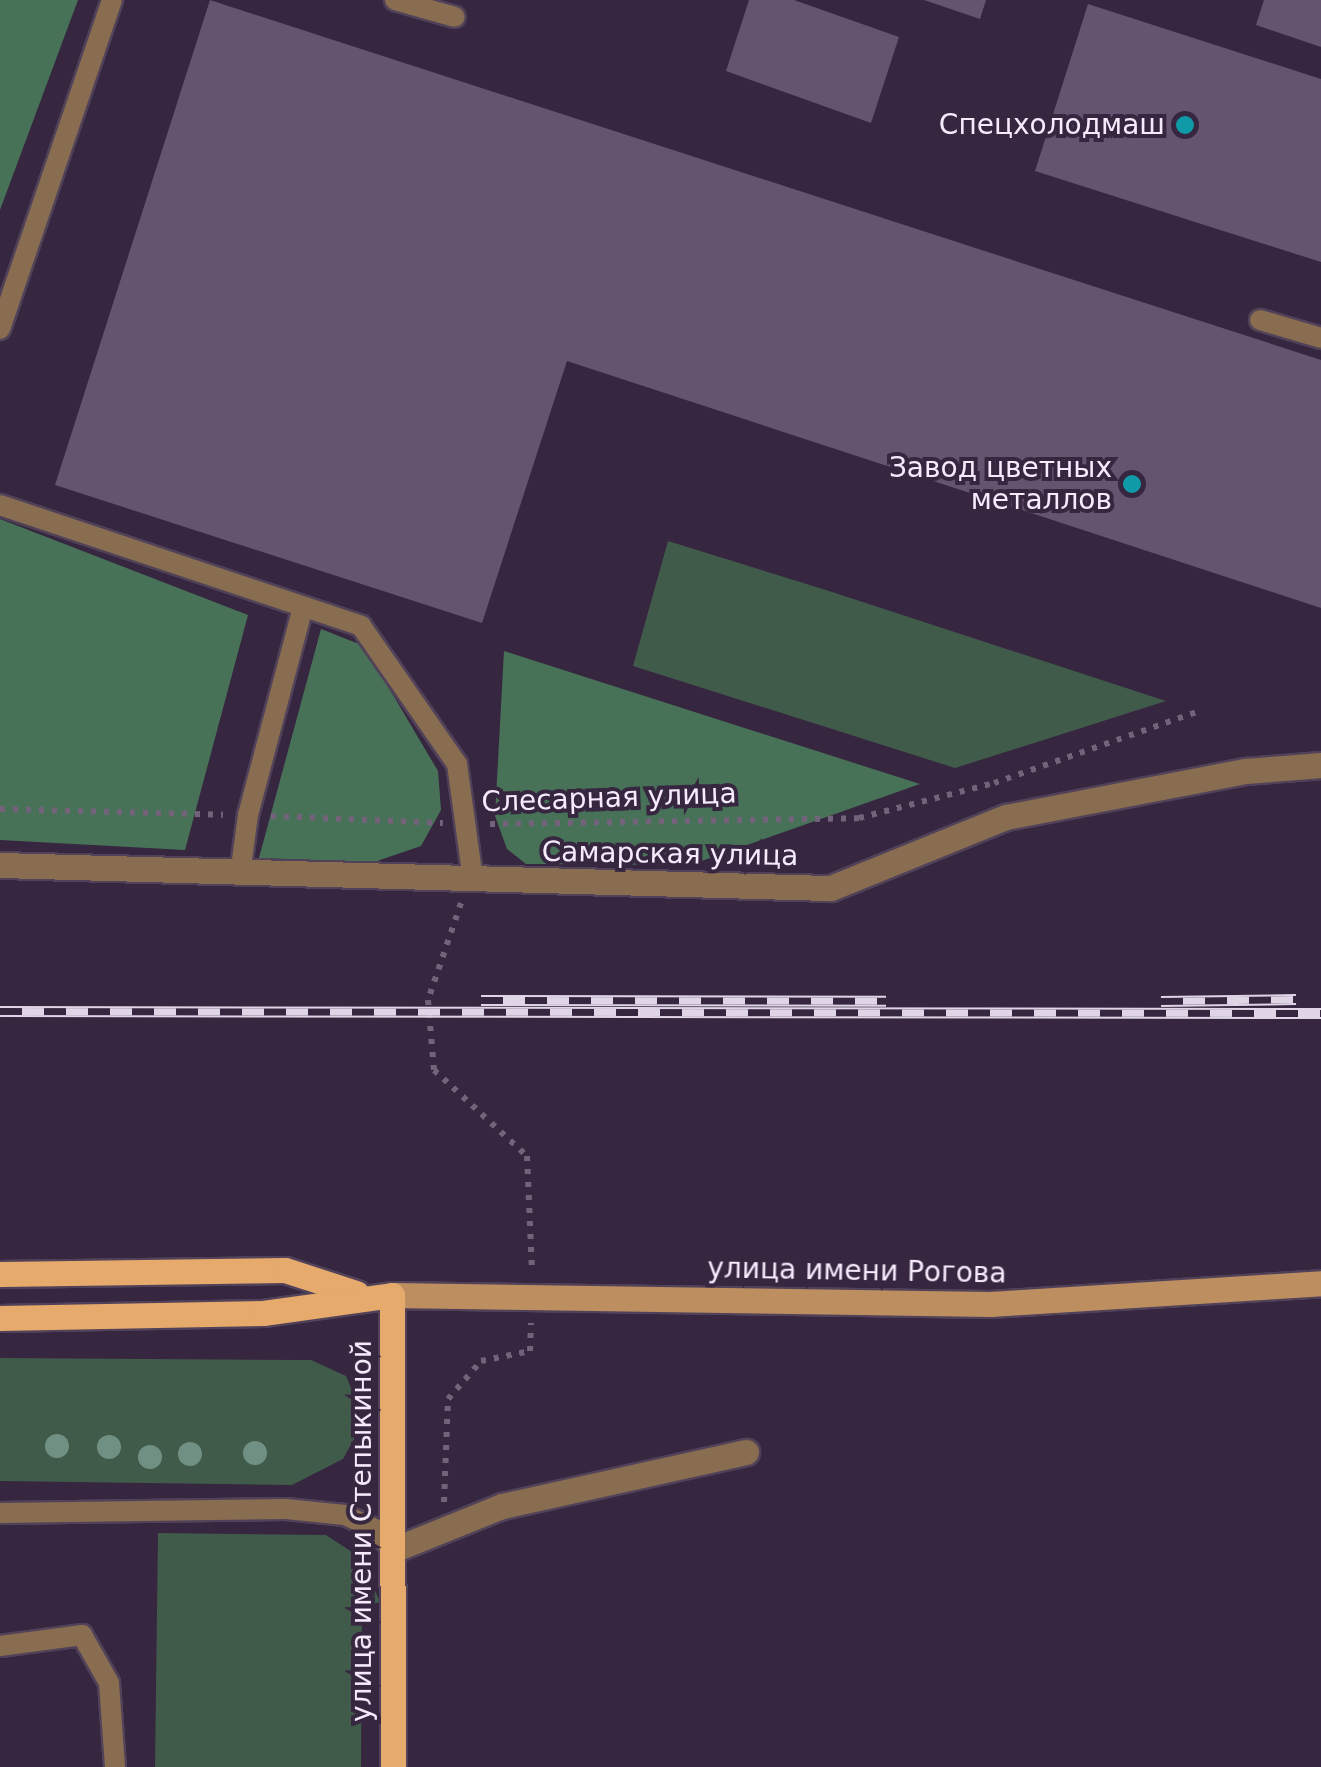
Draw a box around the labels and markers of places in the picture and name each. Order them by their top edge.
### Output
place label: Спецхолодмаш [939,108,1165,142]
marker: Спецхолодмаш [1174,114,1196,136]
place label: Завод цветных металлов [889,451,1112,517]
marker: Завод цветных металлов [1121,473,1143,495]

